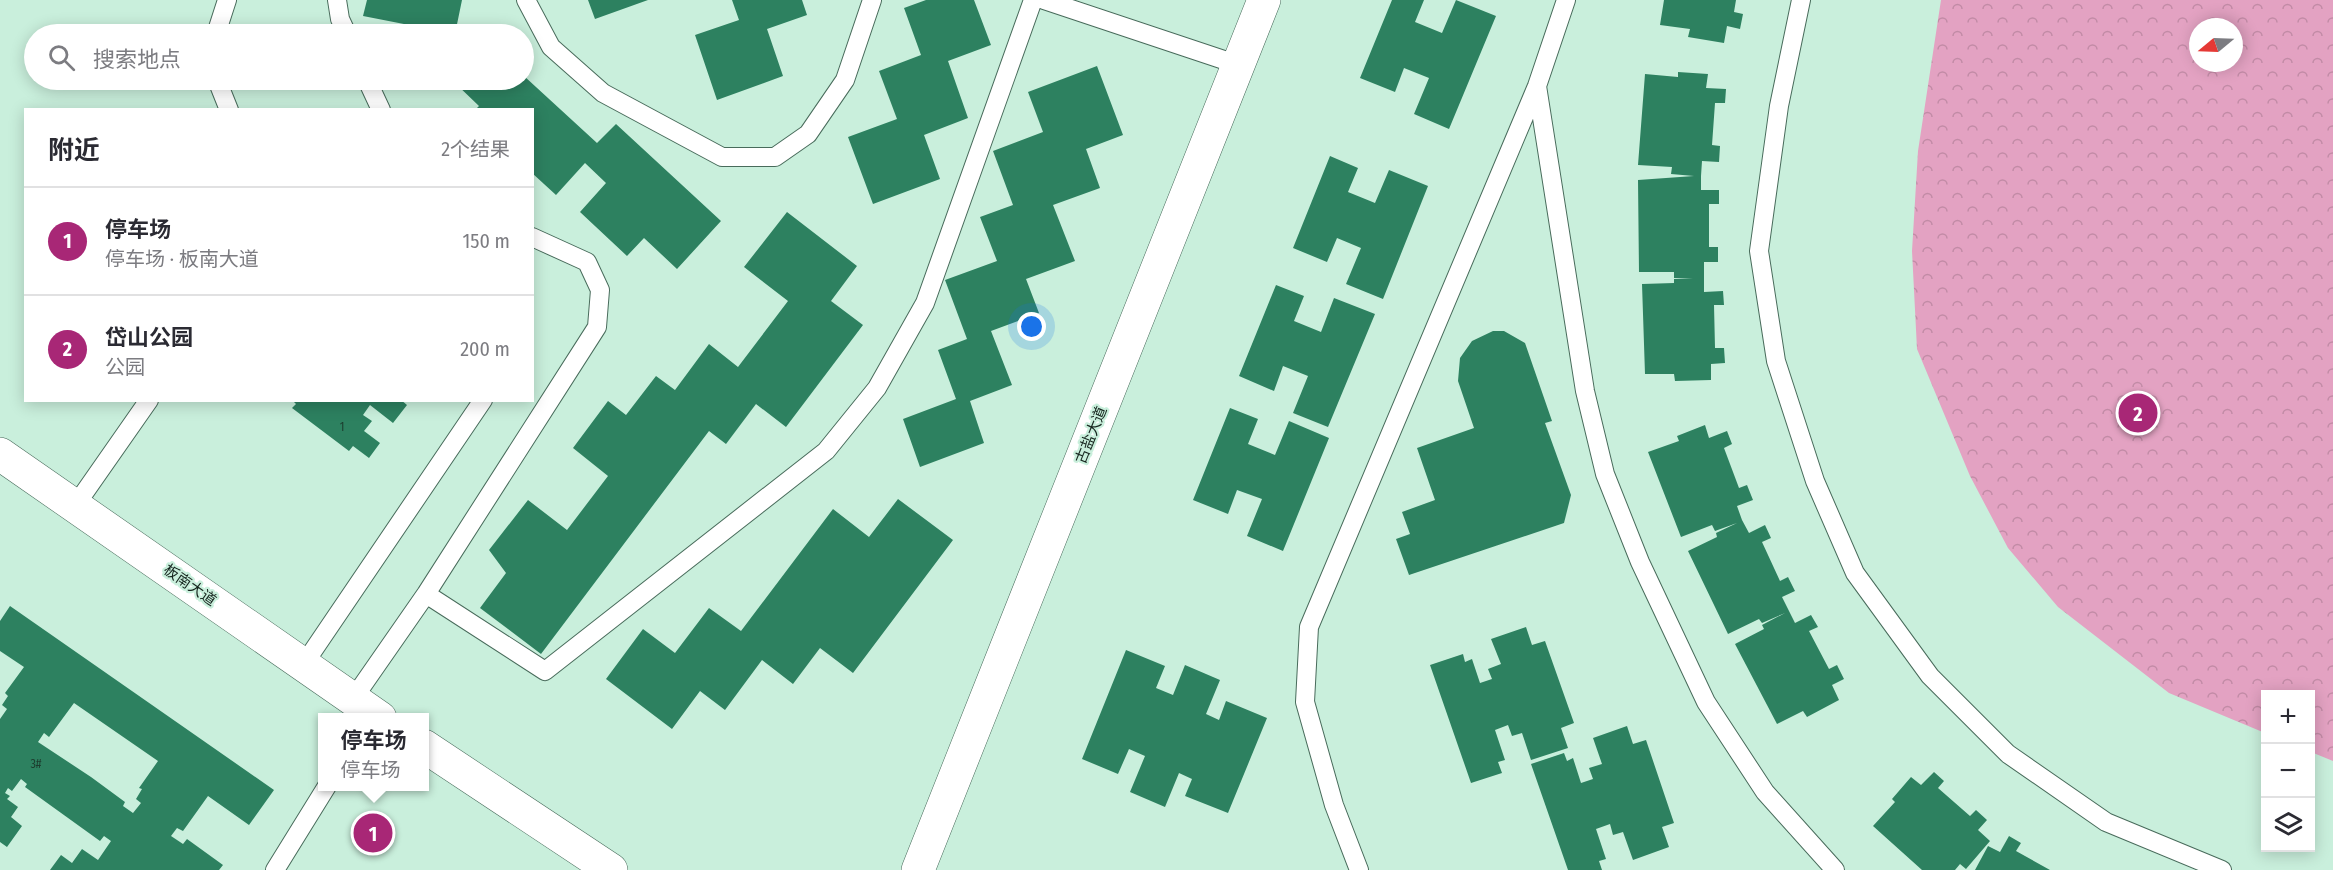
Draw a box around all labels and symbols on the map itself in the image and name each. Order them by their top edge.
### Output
north arrow [2189,18,2243,72]
your location [1017,312,1046,341]
pin: 2 [2118,390,2158,436]
street label: 古盐大道 [1071,404,1111,466]
house number: 1 [340,420,344,434]
street label: 板南大道 [160,560,220,610]
house number: 3# [30,757,42,771]
pin: 1 [354,810,392,856]

